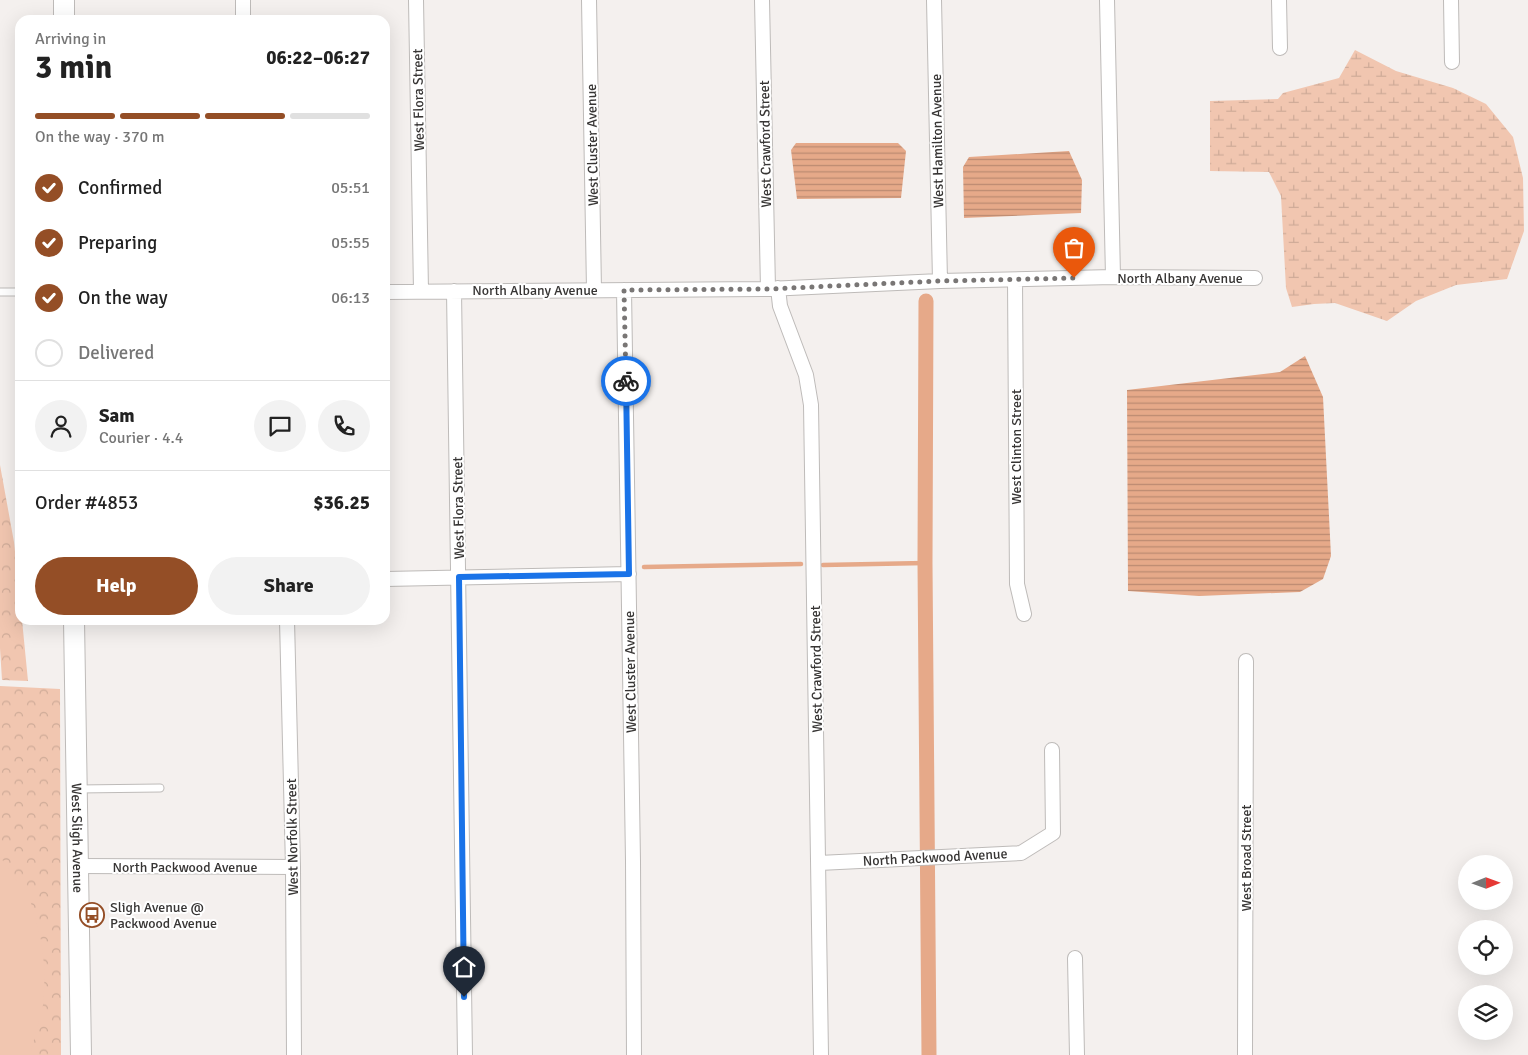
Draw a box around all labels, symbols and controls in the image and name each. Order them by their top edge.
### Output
text: Arriving in [35,29,106,49]
text: 06:22–06:27 [266,46,370,70]
text: 3 min [35,48,112,87]
street label: West Flora Street [409,48,428,151]
street label: West Hamilton Avenue [928,74,947,208]
street label: West Crawford Street [756,80,775,208]
street label: West Cluster Avenue [583,84,602,206]
text: On the way · 370 m [35,127,165,147]
icon: check [35,174,63,202]
text: Confirmed [78,176,162,200]
text: 05:51 [331,178,370,198]
pin [1053,227,1095,278]
icon: check [35,229,63,257]
text: Preparing [78,231,157,255]
text: 05:55 [331,233,370,253]
icon: bag [1060,234,1088,262]
street label: North Albany Avenue [1117,270,1243,287]
street label: North Albany Avenue [472,282,598,299]
icon: check [35,284,63,312]
text: On the way [78,286,168,310]
text: 06:13 [331,288,370,308]
text: Delivered [78,341,154,365]
courier [601,356,651,406]
icon: bike [612,367,640,395]
street label: West Clinton Street [1008,389,1025,505]
button: person [35,400,87,452]
button: chat [254,400,306,452]
button: phone [318,400,370,452]
text: Sam [99,404,135,428]
text: Courier · 4.4 [99,428,183,448]
street label: West Flora Street [449,456,468,559]
text: Order #4853 [35,491,138,515]
text: $36.25 [313,491,370,515]
button: Help [35,557,198,615]
button: Share [208,557,370,615]
street label: West Crawford Street [807,605,826,733]
street label: West Cluster Avenue [621,611,640,733]
street label: West Norfolk Street [283,778,302,896]
street label: West Sligh Avenue [68,783,86,893]
street label: West Broad Street [1238,804,1255,911]
street label: North Packwood Avenue [862,845,1008,870]
north arrow [1458,855,1512,910]
map controls [1458,855,1513,1040]
street label: North Packwood Avenue [113,859,257,876]
place label: Sligh Avenue @ Packwood Avenue [110,899,217,932]
bus stop icon: Sligh Avenue @ Packwood Avenue [79,902,105,928]
button: locate [1458,920,1513,975]
pin [443,946,485,997]
icon: home [450,953,478,981]
button: layers [1458,985,1513,1040]

